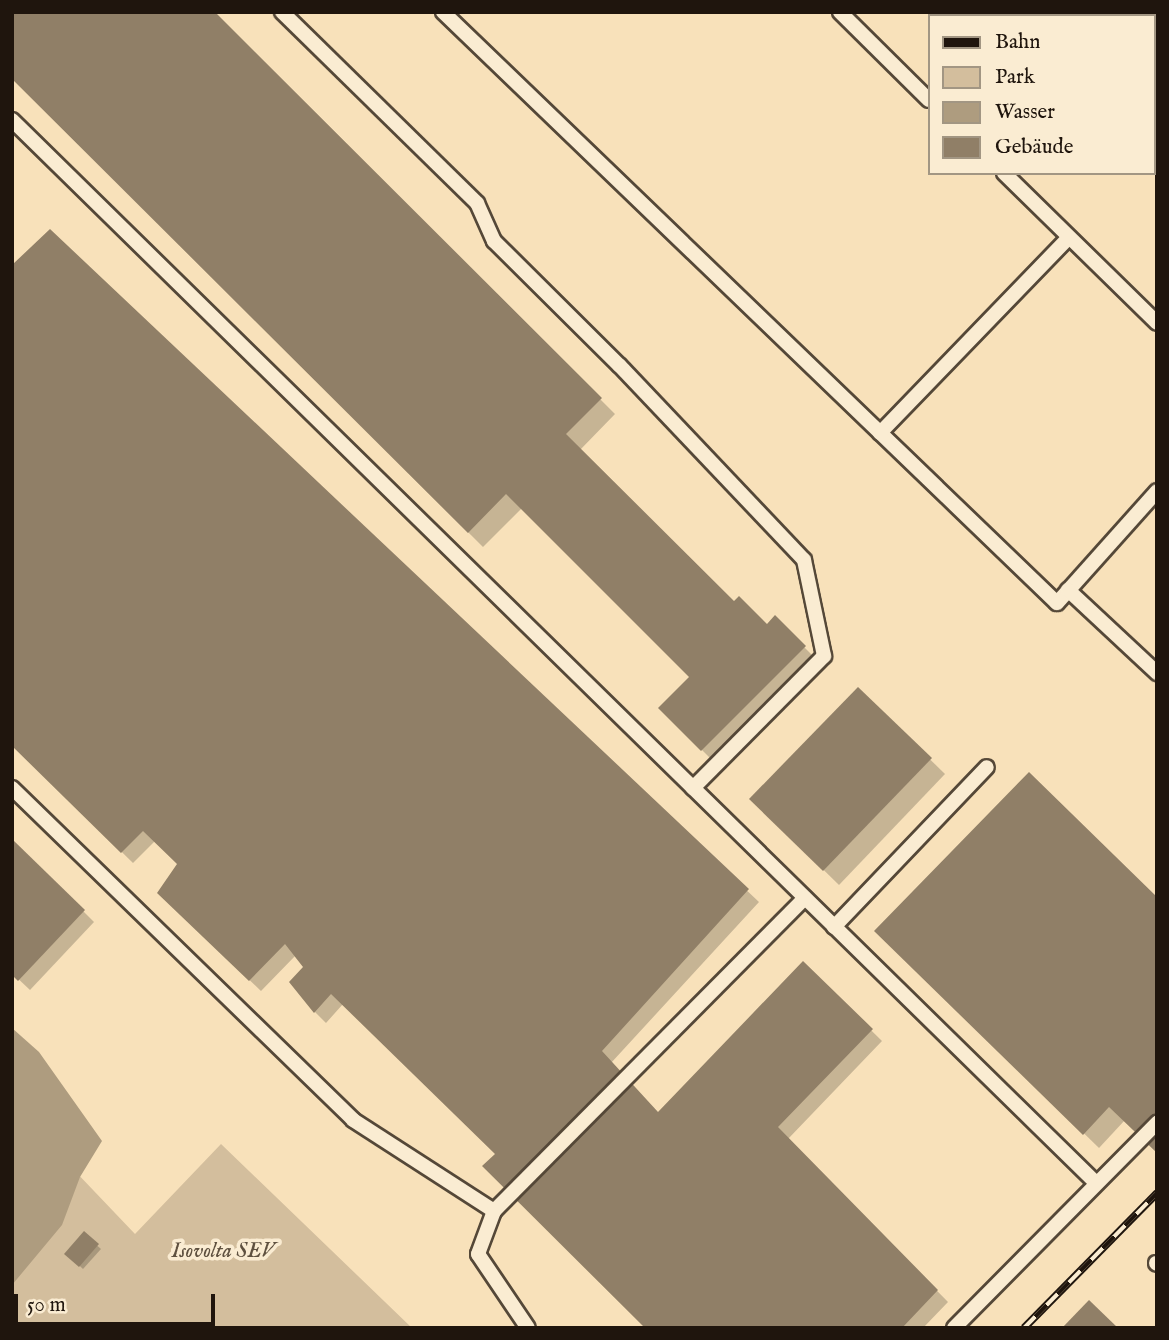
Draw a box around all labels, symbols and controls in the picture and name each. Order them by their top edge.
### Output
legend [928,14,1155,175]
text: Bahn [995,29,1040,56]
text: Park [995,64,1035,91]
text: Wasser [995,99,1055,126]
text: Gebäude [995,134,1073,161]
park label: Isovolta SEV [171,1239,275,1265]
scale bar [18,1280,219,1324]
text: 50 m [27,1292,66,1319]

